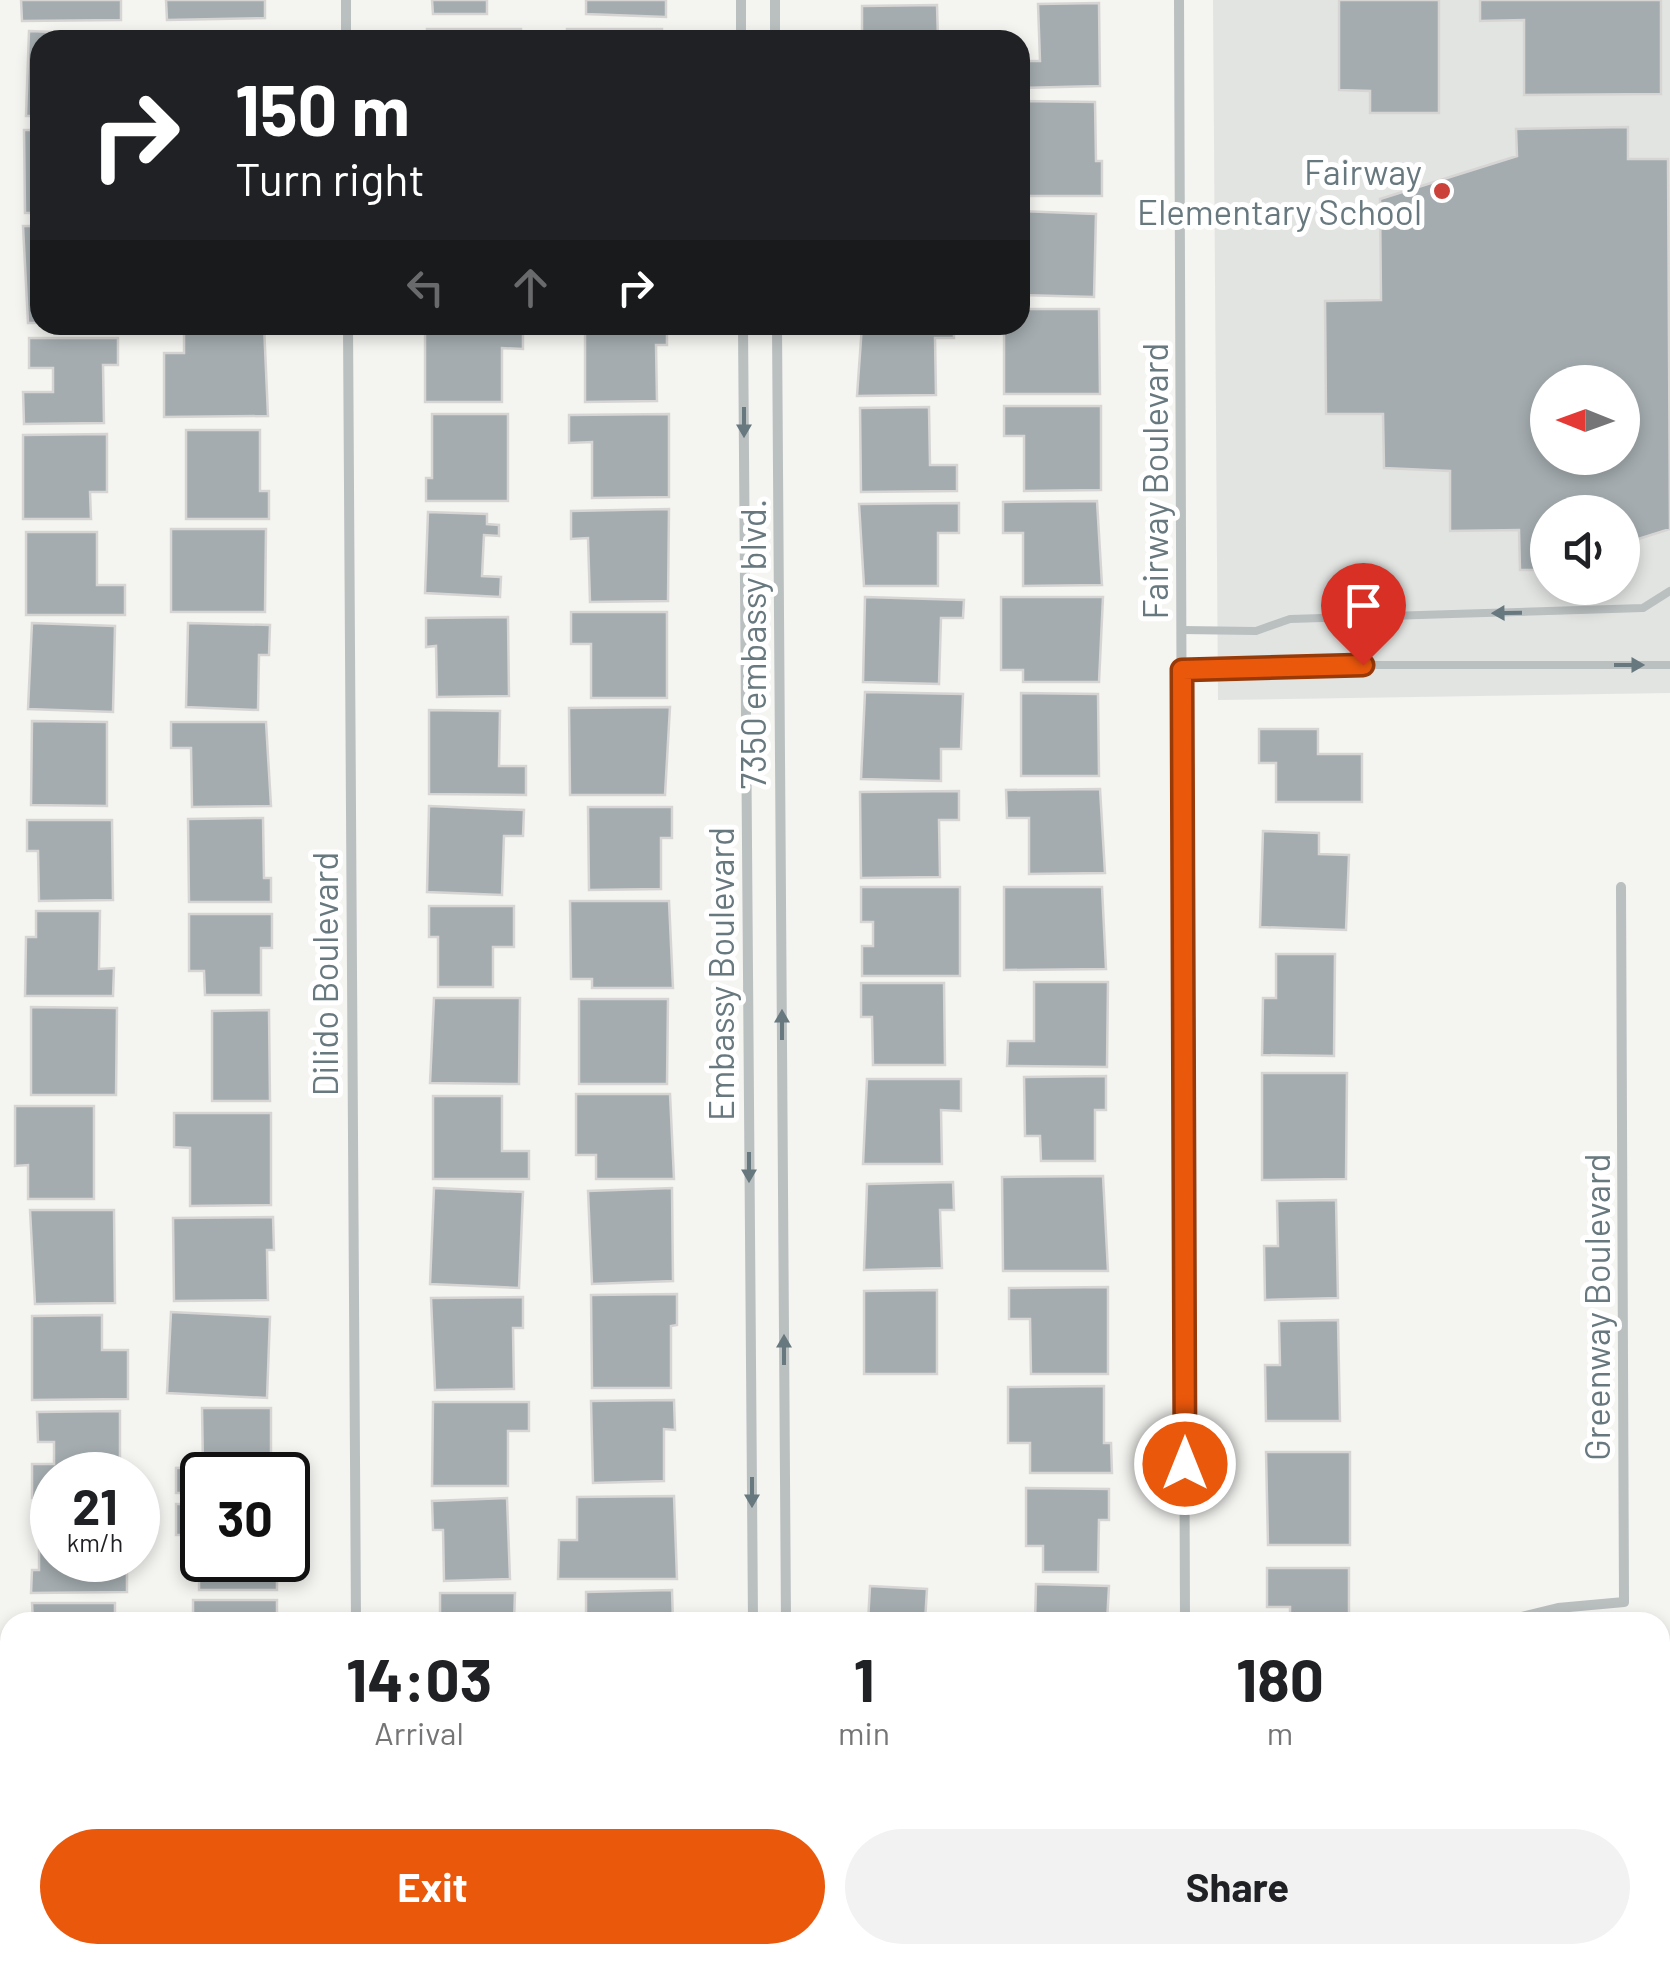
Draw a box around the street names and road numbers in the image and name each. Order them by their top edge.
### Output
street label: Fairway Boulevard [1133,343,1175,619]
street label: 7350 embassy blvd. [731,498,773,790]
street label: Embassy Boulevard [699,827,741,1121]
street label: Dilido Boulevard [303,852,345,1096]
street label: Greenway Boulevard [1575,1153,1617,1461]

